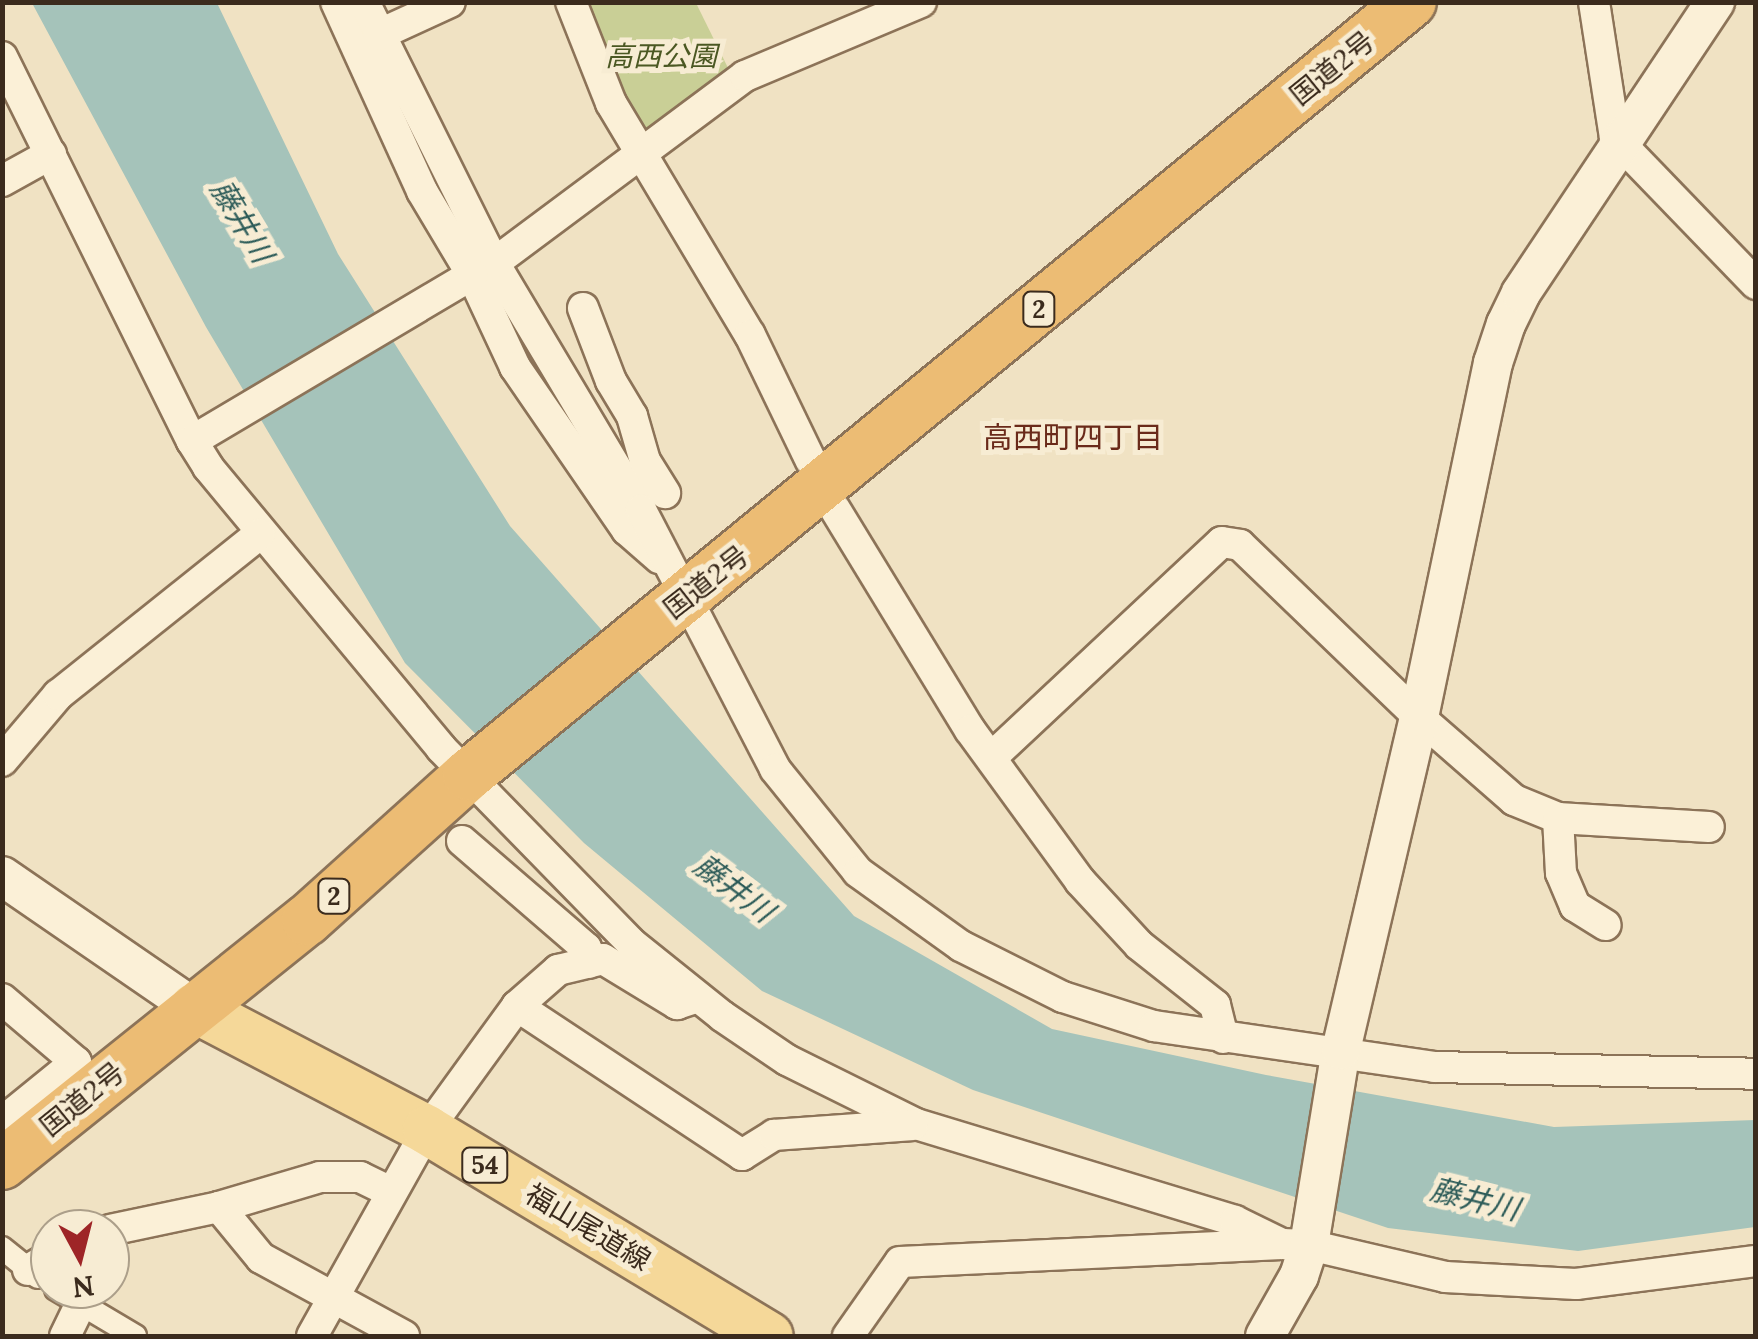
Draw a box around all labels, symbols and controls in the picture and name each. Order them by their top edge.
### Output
street label: 国道2号 [1283,24,1381,112]
park label: 高西公園 [605,39,717,73]
water label: 藤井川 [203,173,281,269]
road number: 2 [1022,289,1056,329]
district label: 高西町四丁目 [983,419,1163,455]
street label: 国道2号 [657,538,755,626]
water label: 藤井川 [687,847,781,929]
road number: 2 [316,876,352,916]
street label: 国道2号 [33,1055,131,1143]
road number: 54 [460,1145,510,1185]
water label: 藤井川 [1427,1171,1523,1227]
street label: 福山尾道線 [519,1177,657,1277]
north arrow [30,1209,130,1309]
text: N [70,1268,96,1306]

